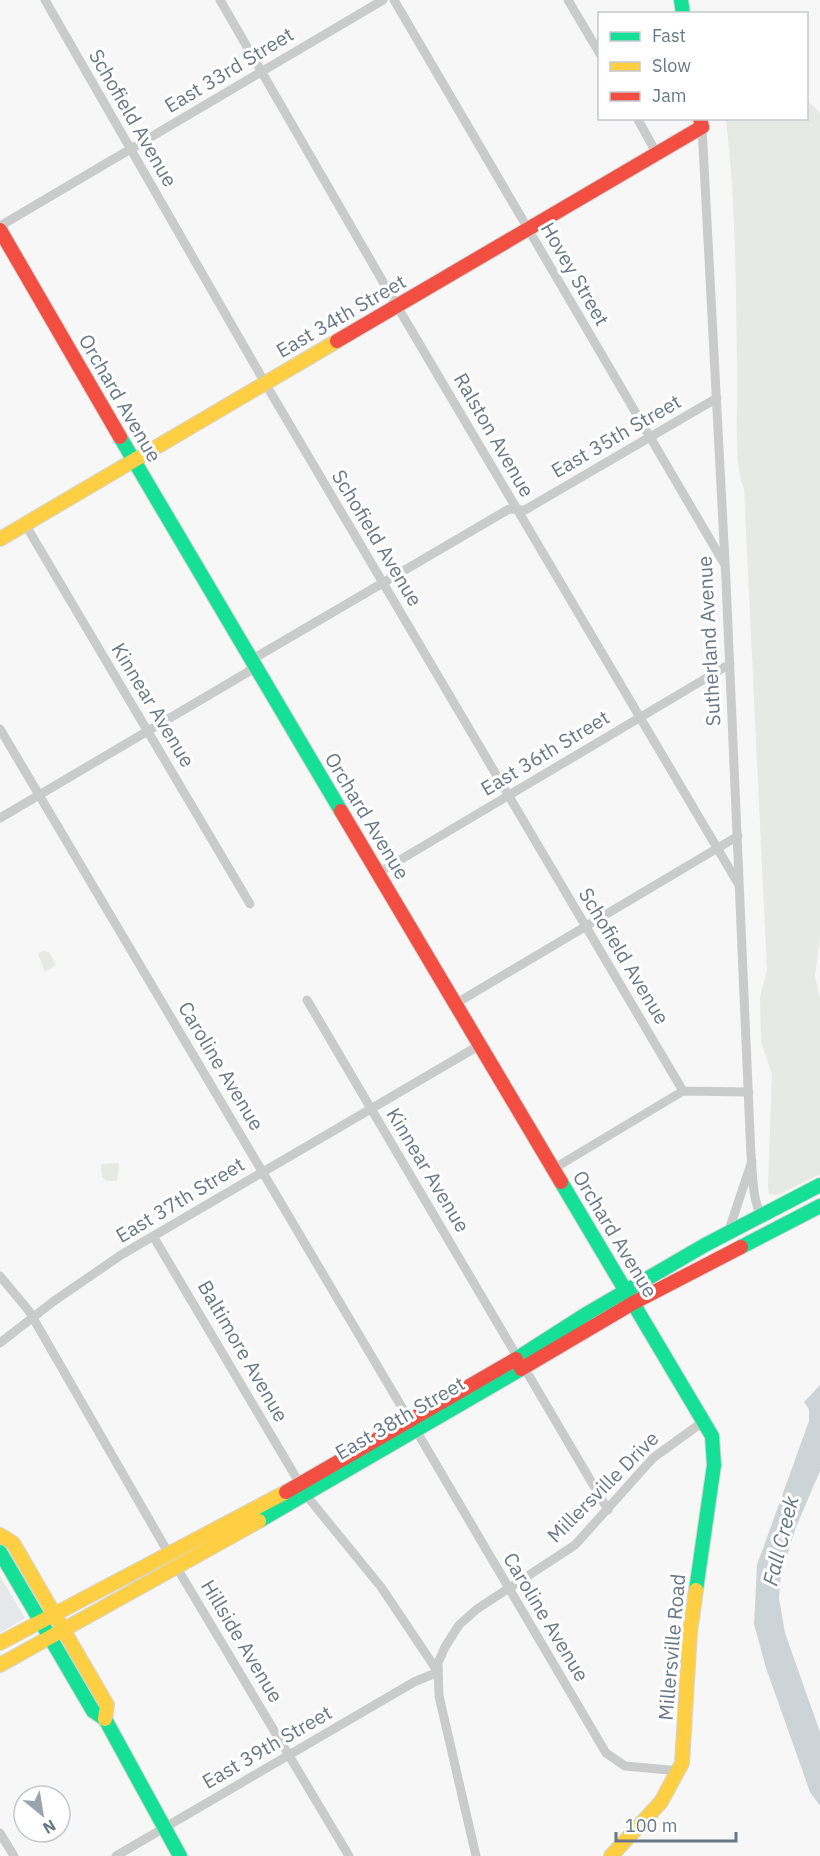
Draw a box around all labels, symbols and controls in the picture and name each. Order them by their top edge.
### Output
legend [598,12,808,120]
street label: East 33rd Street [159,20,298,119]
text: Fast [652,24,686,47]
street label: Schofield Avenue [83,44,184,192]
text: Slow [652,54,691,77]
text: Jam [652,84,687,107]
street label: Hovey Street [535,217,616,330]
street label: East 34th Street [271,267,411,364]
street label: Orchard Avenue [73,329,168,467]
street label: Ralston Avenue [448,368,541,502]
street label: East 35th Street [546,387,686,484]
street label: Schofield Avenue [326,464,429,611]
street label: Sutherland Avenue [691,555,726,727]
street label: Kinnear Avenue [106,637,201,772]
street label: East 36th Street [475,703,614,802]
street label: Orchard Avenue [319,747,416,884]
street label: Schofield Avenue [573,882,676,1029]
street label: Caroline Avenue [172,996,271,1135]
street label: Kinnear Avenue [381,1102,476,1237]
street label: East 37th Street [110,1150,249,1249]
street label: Orchard Avenue [567,1165,664,1302]
street label: Baltimore Avenue [192,1275,295,1427]
street label: East 38th Street [330,1369,470,1466]
street label: Millersville Drive [541,1425,664,1548]
water label: Fall Creek [755,1492,805,1589]
street label: Caroline Avenue [497,1547,596,1686]
street label: Millersville Road [652,1572,691,1721]
street label: Hillside Avenue [195,1574,290,1707]
street label: East 39th Street [197,1698,337,1795]
north arrow [12,1784,72,1844]
scale bar [616,1805,736,1843]
text: 100 m [625,1814,677,1837]
text: N [39,1815,60,1839]

